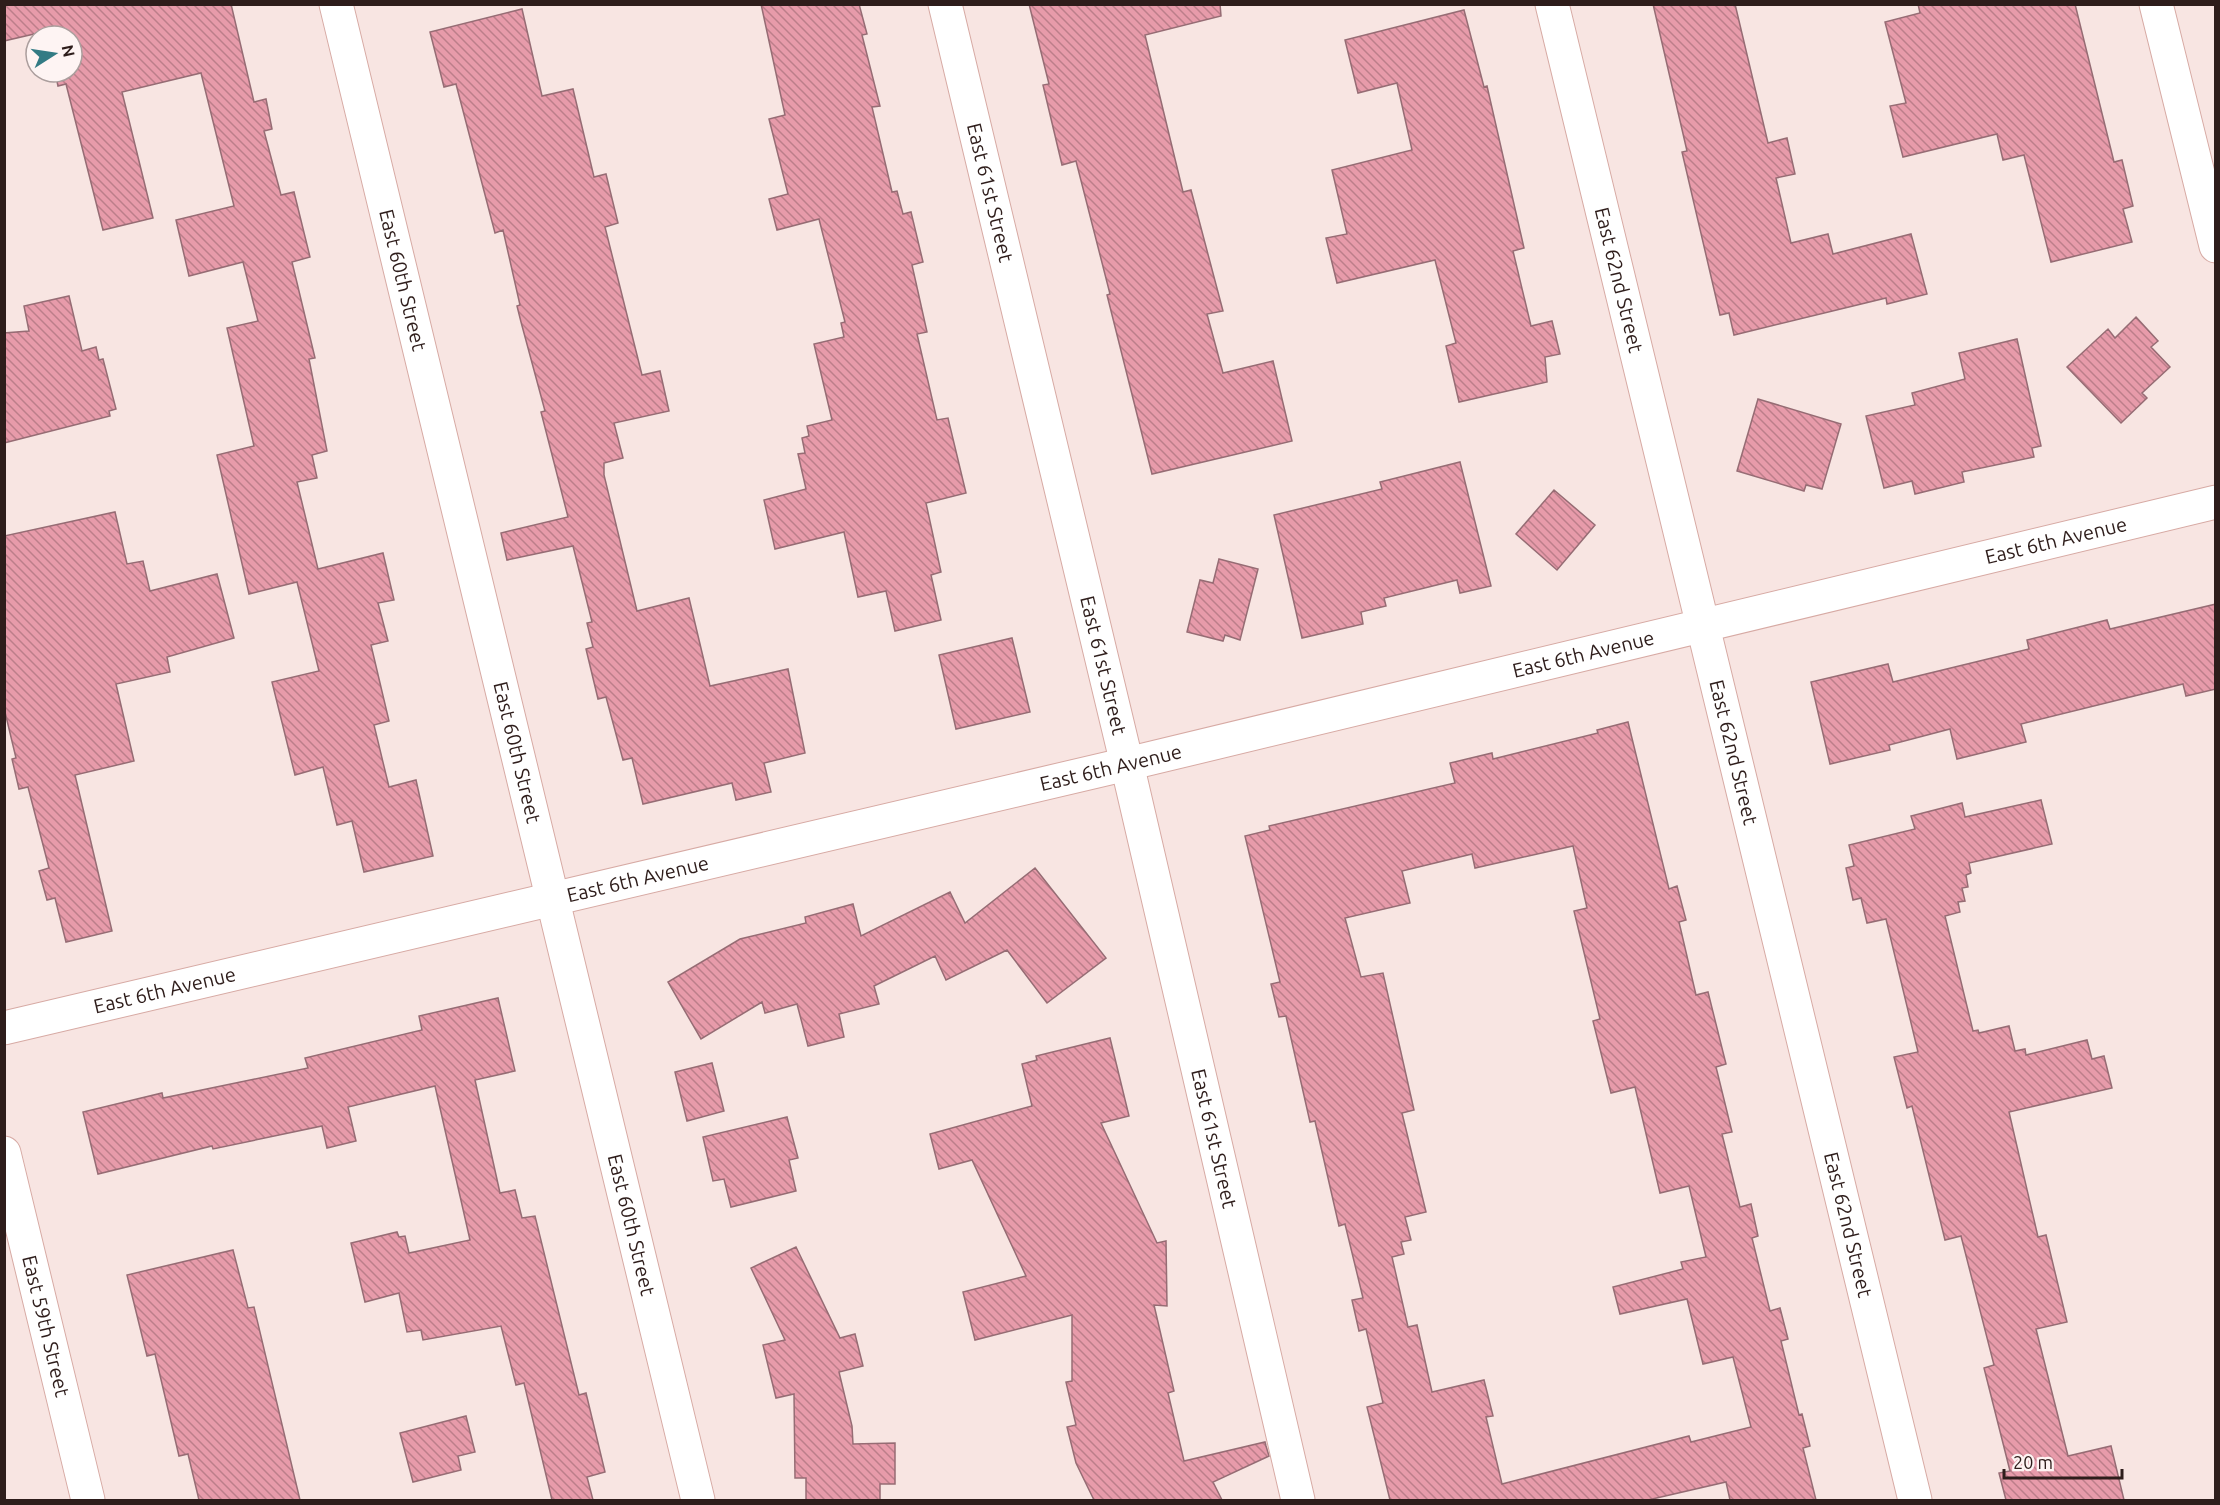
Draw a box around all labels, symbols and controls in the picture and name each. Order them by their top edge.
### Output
north arrow [24,24,84,84]
text: N [59,43,79,59]
street label: East 61st Street [963,121,1018,265]
street label: East 62nd Street [1591,205,1648,355]
street label: East 60th Street [375,207,432,353]
street label: East 6th Avenue [1982,512,2129,568]
street label: East 61st Street [1076,593,1132,737]
street label: East 6th Avenue [1510,626,1657,682]
street label: East 62nd Street [1705,677,1763,827]
street label: East 60th Street [489,679,546,826]
street label: East 6th Avenue [1037,739,1184,795]
street label: East 6th Avenue [564,851,711,906]
street label: East 6th Avenue [91,962,238,1018]
street label: East 61st Street [1187,1067,1242,1210]
street label: East 62nd Street [1820,1149,1877,1300]
street label: East 60th Street [604,1151,660,1298]
street label: East 59th Street [18,1253,75,1399]
scale bar [2004,1442,2122,1480]
text: 20 m [2013,1452,2053,1472]

